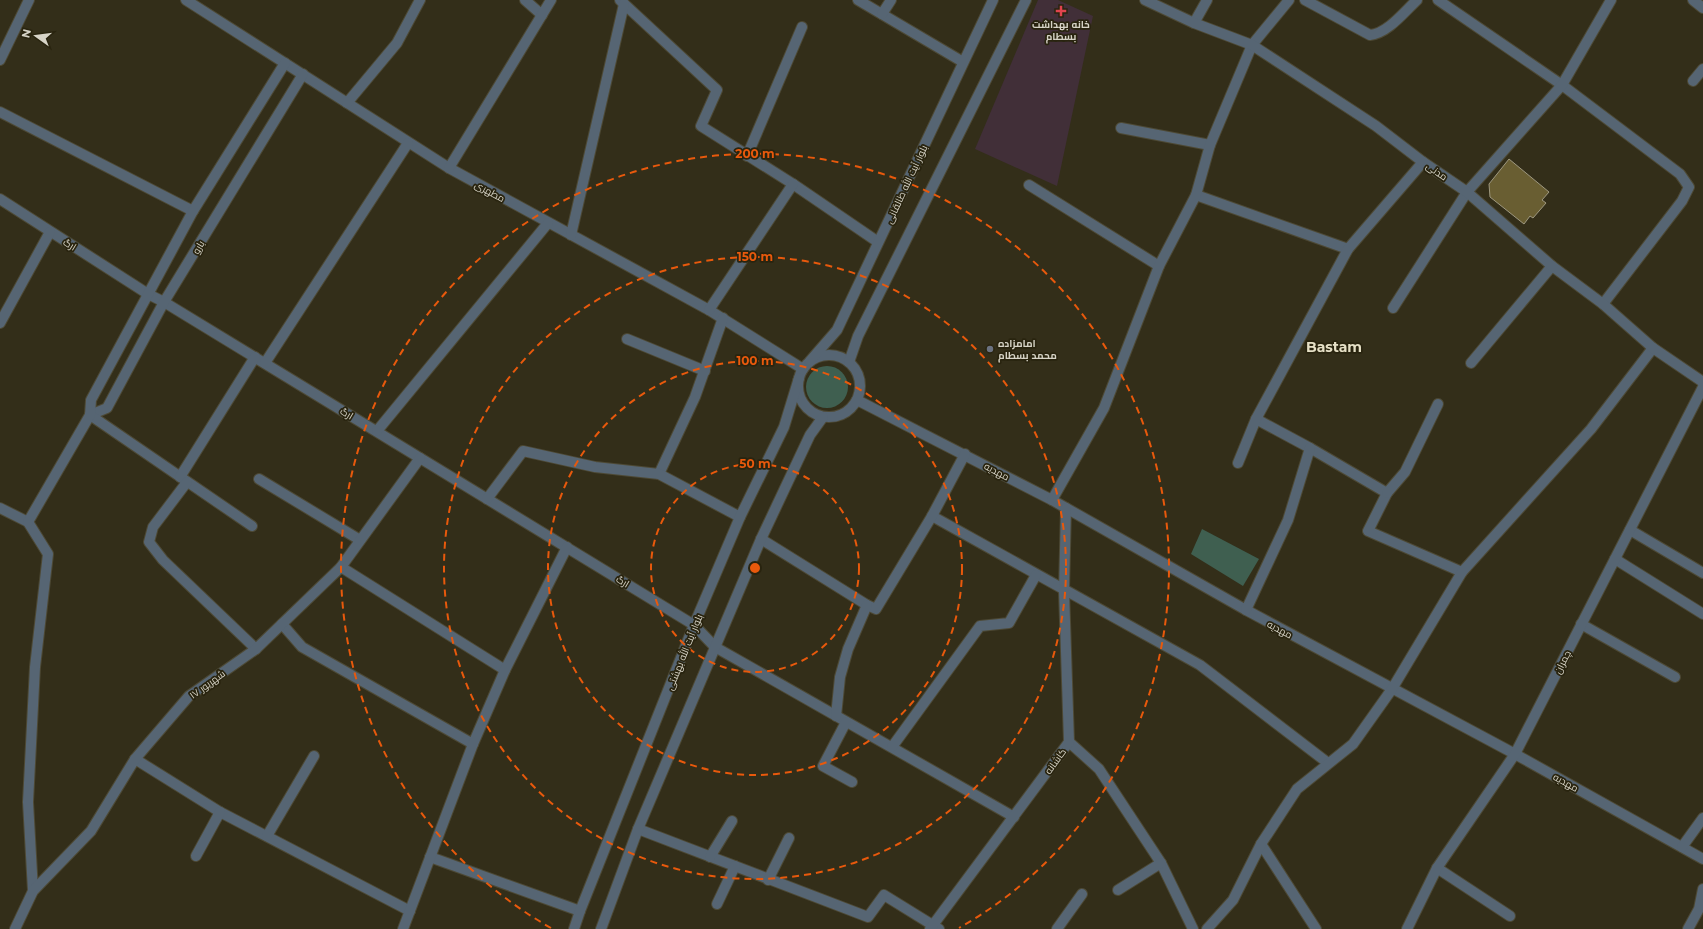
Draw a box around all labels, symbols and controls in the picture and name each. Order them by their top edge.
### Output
marker: خانه بهداشت بسطام [1055,5,1067,17]
north arrow [16,16,56,56]
place label: خانه بهداشت بسطام [1032,18,1090,44]
text: N [18,28,34,40]
street label: بلوار آیت الله طالقانی [882,142,930,226]
text: 200 m [735,146,775,161]
street label: مدنی [1423,159,1450,183]
street label: مطهری [472,178,507,205]
street label: ارگ [61,235,79,253]
street label: بارو [189,238,208,256]
text: 150 m [737,249,773,264]
place label: امامزاده محمد بسطام [998,337,1057,363]
district label: Bastam [1306,338,1362,356]
marker: امامزاده محمد بسطام [985,344,995,354]
text: 100 m [737,353,773,368]
street label: ارگ [338,404,356,422]
text: 50 m [739,456,771,471]
street label: مهدیه [982,459,1012,483]
centre of rings [748,561,762,575]
street label: ارگ [614,572,632,590]
street label: بلوار آیت الله بهشتی [662,612,706,692]
street label: مهدیه [1265,617,1295,641]
street label: چمران [1551,648,1574,676]
street label: ۱۷ شهریور [187,667,228,702]
street label: کاشانه [1042,746,1069,777]
street label: مهدیه [1551,770,1581,795]

